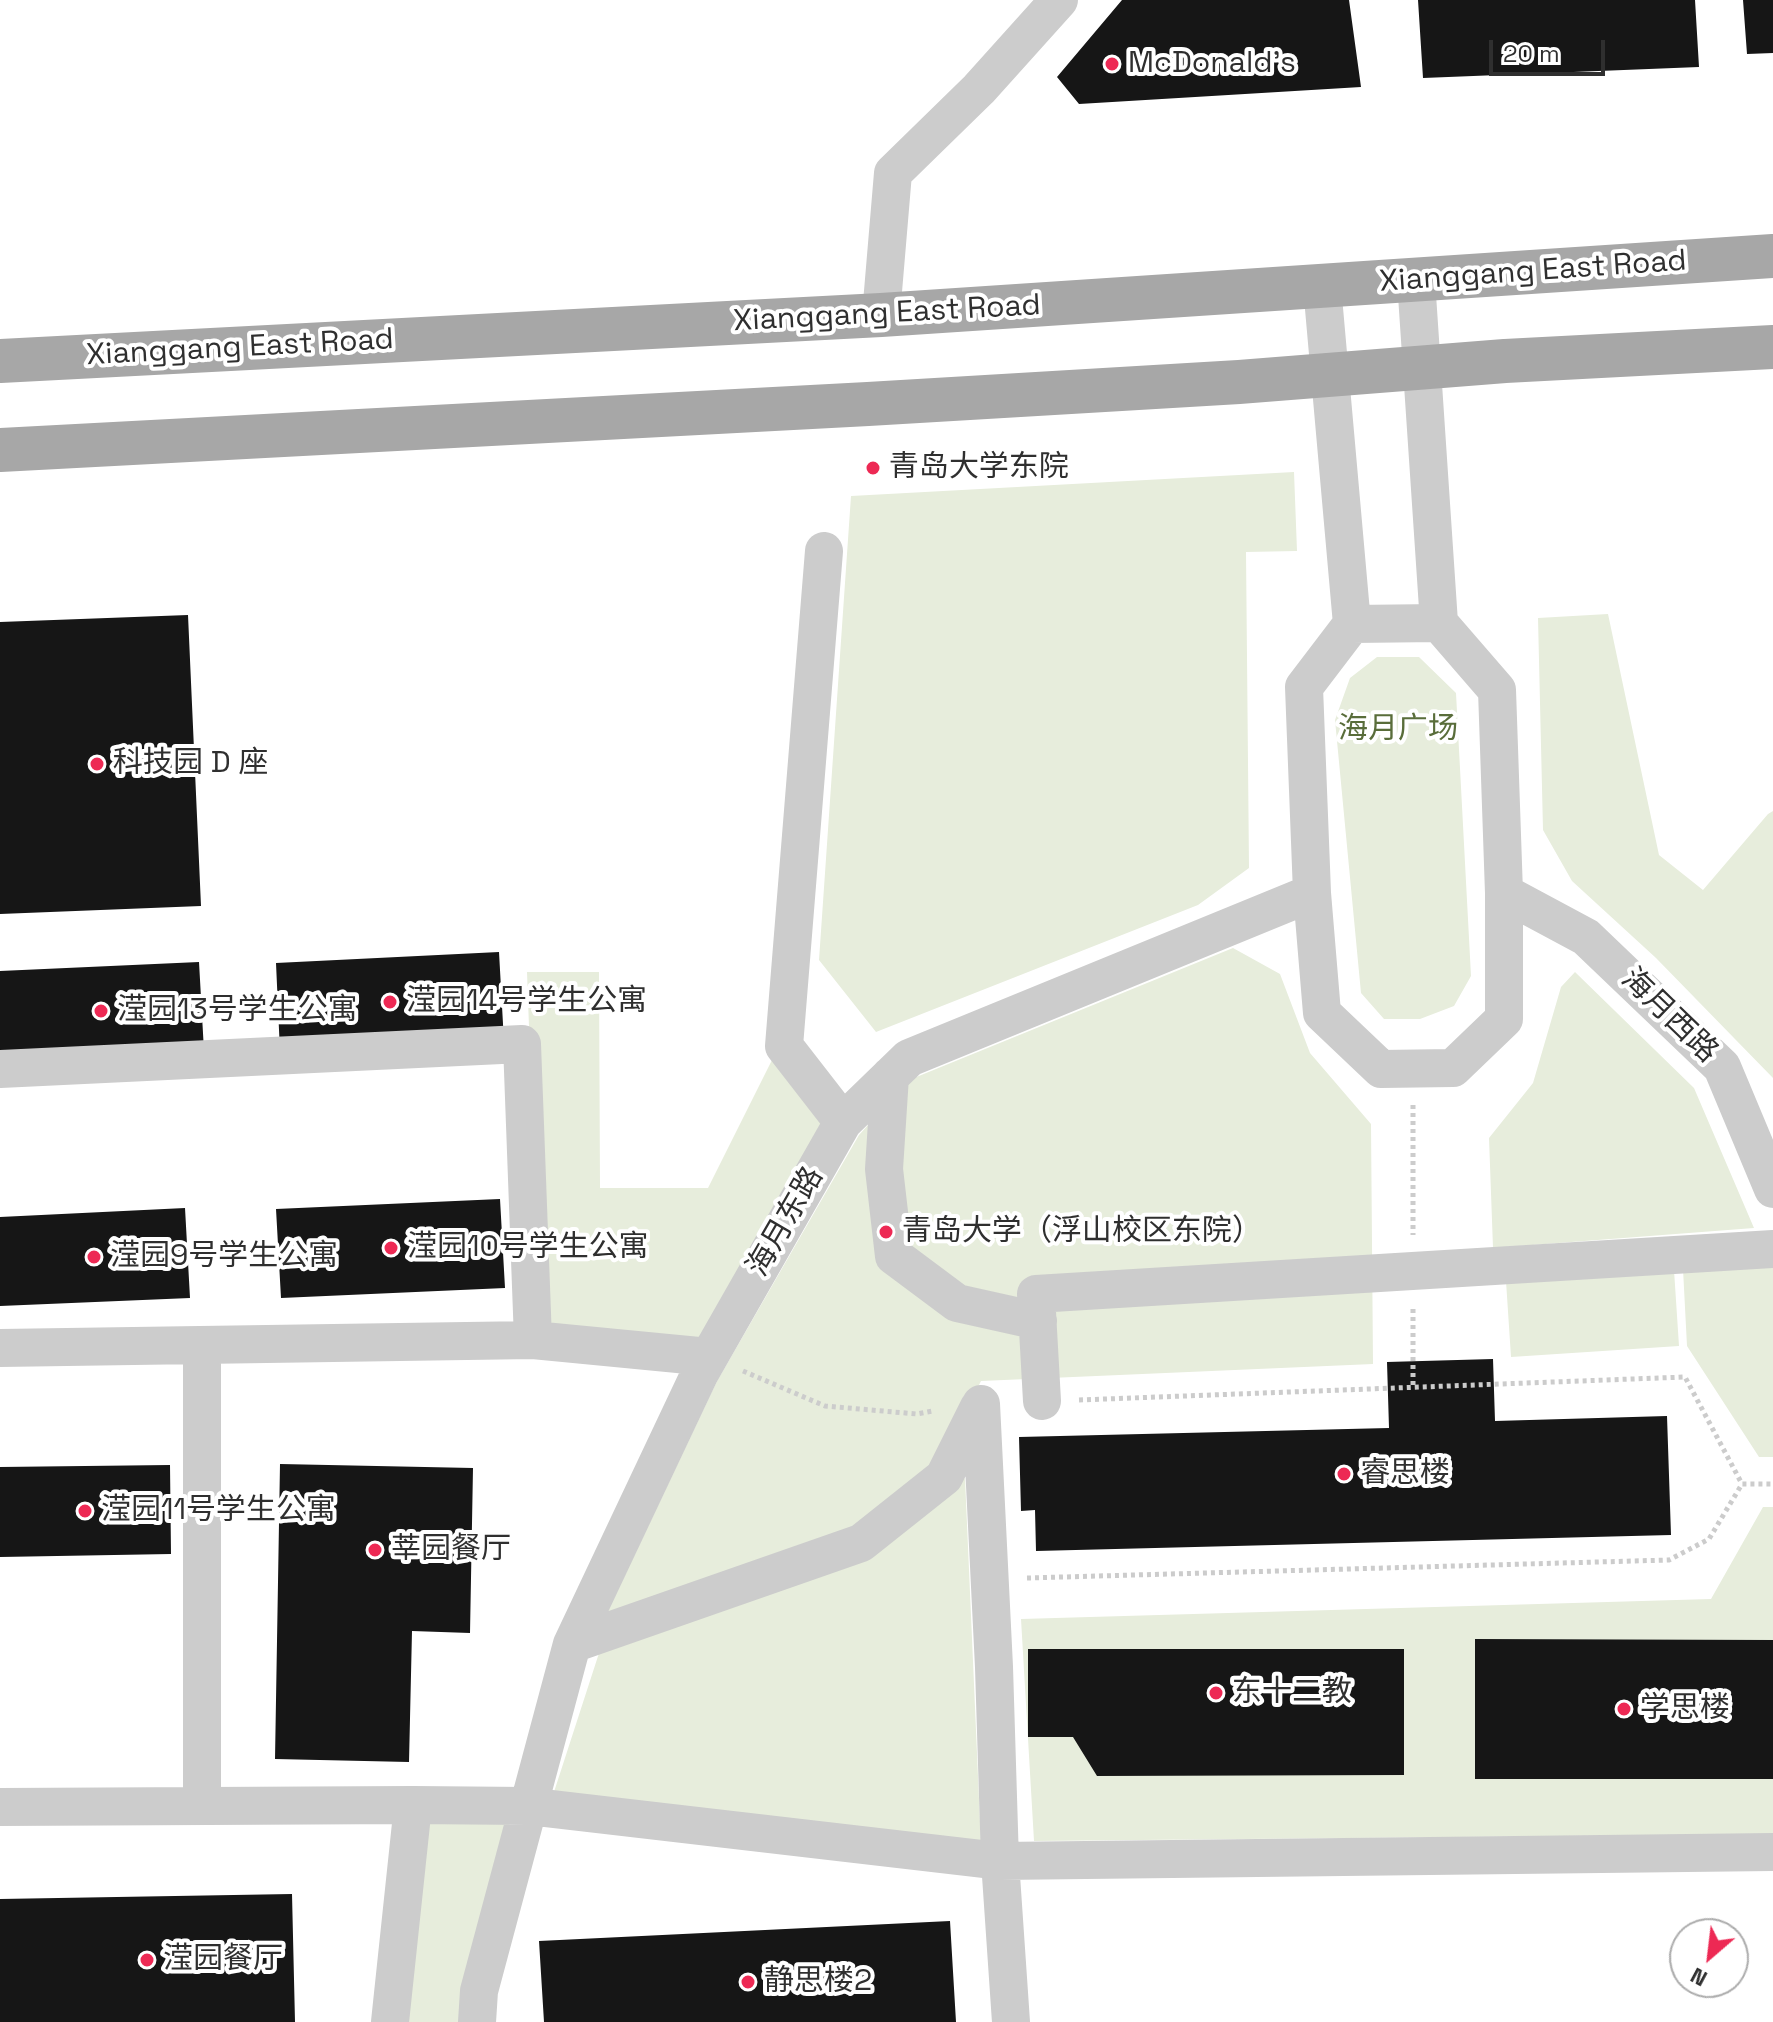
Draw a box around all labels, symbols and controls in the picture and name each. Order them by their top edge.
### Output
scale bar [1493,24,1609,74]
text: 20 m [1503,38,1560,69]
place label: McDonald's [1128,46,1296,82]
marker: McDonald's [1103,55,1121,73]
street label: Xianggang East Road [1378,243,1688,301]
street label: Xianggang East Road [732,288,1042,340]
street label: Xianggang East Road [85,322,395,374]
place label: 青岛大学东院 [889,450,1069,486]
marker: 青岛大学东院 [864,459,882,477]
park label: 海月广场 [1338,712,1458,748]
place label: 科技园 D 座 [113,746,268,782]
marker: 科技园 D 座 [88,755,106,773]
street label: 海月西路 [1613,961,1725,1071]
place label: 滢园14号学生公寓 [406,984,647,1020]
place label: 滢园13号学生公寓 [117,993,358,1029]
marker: 滢园14号学生公寓 [381,993,399,1011]
marker: 滢园13号学生公寓 [92,1002,110,1020]
street label: 海月东路 [740,1161,832,1283]
place label: 青岛大学（浮山校区东院） [902,1214,1262,1250]
marker: 青岛大学（浮山校区东院） [877,1223,895,1241]
place label: 滢园10号学生公寓 [407,1230,649,1266]
place label: 滢园9号学生公寓 [110,1239,338,1275]
marker: 滢园10号学生公寓 [382,1239,400,1257]
marker: 滢园9号学生公寓 [85,1248,103,1266]
place label: 睿思楼 [1360,1456,1450,1492]
marker: 睿思楼 [1335,1465,1353,1483]
place label: 滢园11号学生公寓 [101,1493,336,1529]
marker: 滢园11号学生公寓 [76,1502,94,1520]
place label: 莘园餐厅 [391,1532,511,1568]
marker: 莘园餐厅 [366,1541,384,1559]
place label: 东十二教 [1232,1675,1352,1711]
marker: 东十二教 [1207,1684,1225,1702]
place label: 学思楼 [1640,1691,1730,1727]
marker: 学思楼 [1615,1700,1633,1718]
north arrow [1669,1918,1749,1998]
place label: 滢园餐厅 [163,1942,283,1978]
marker: 滢园餐厅 [138,1951,156,1969]
text: N [1686,1962,1712,1993]
place label: 静思楼2 [764,1964,872,2000]
marker: 静思楼2 [739,1973,757,1991]

